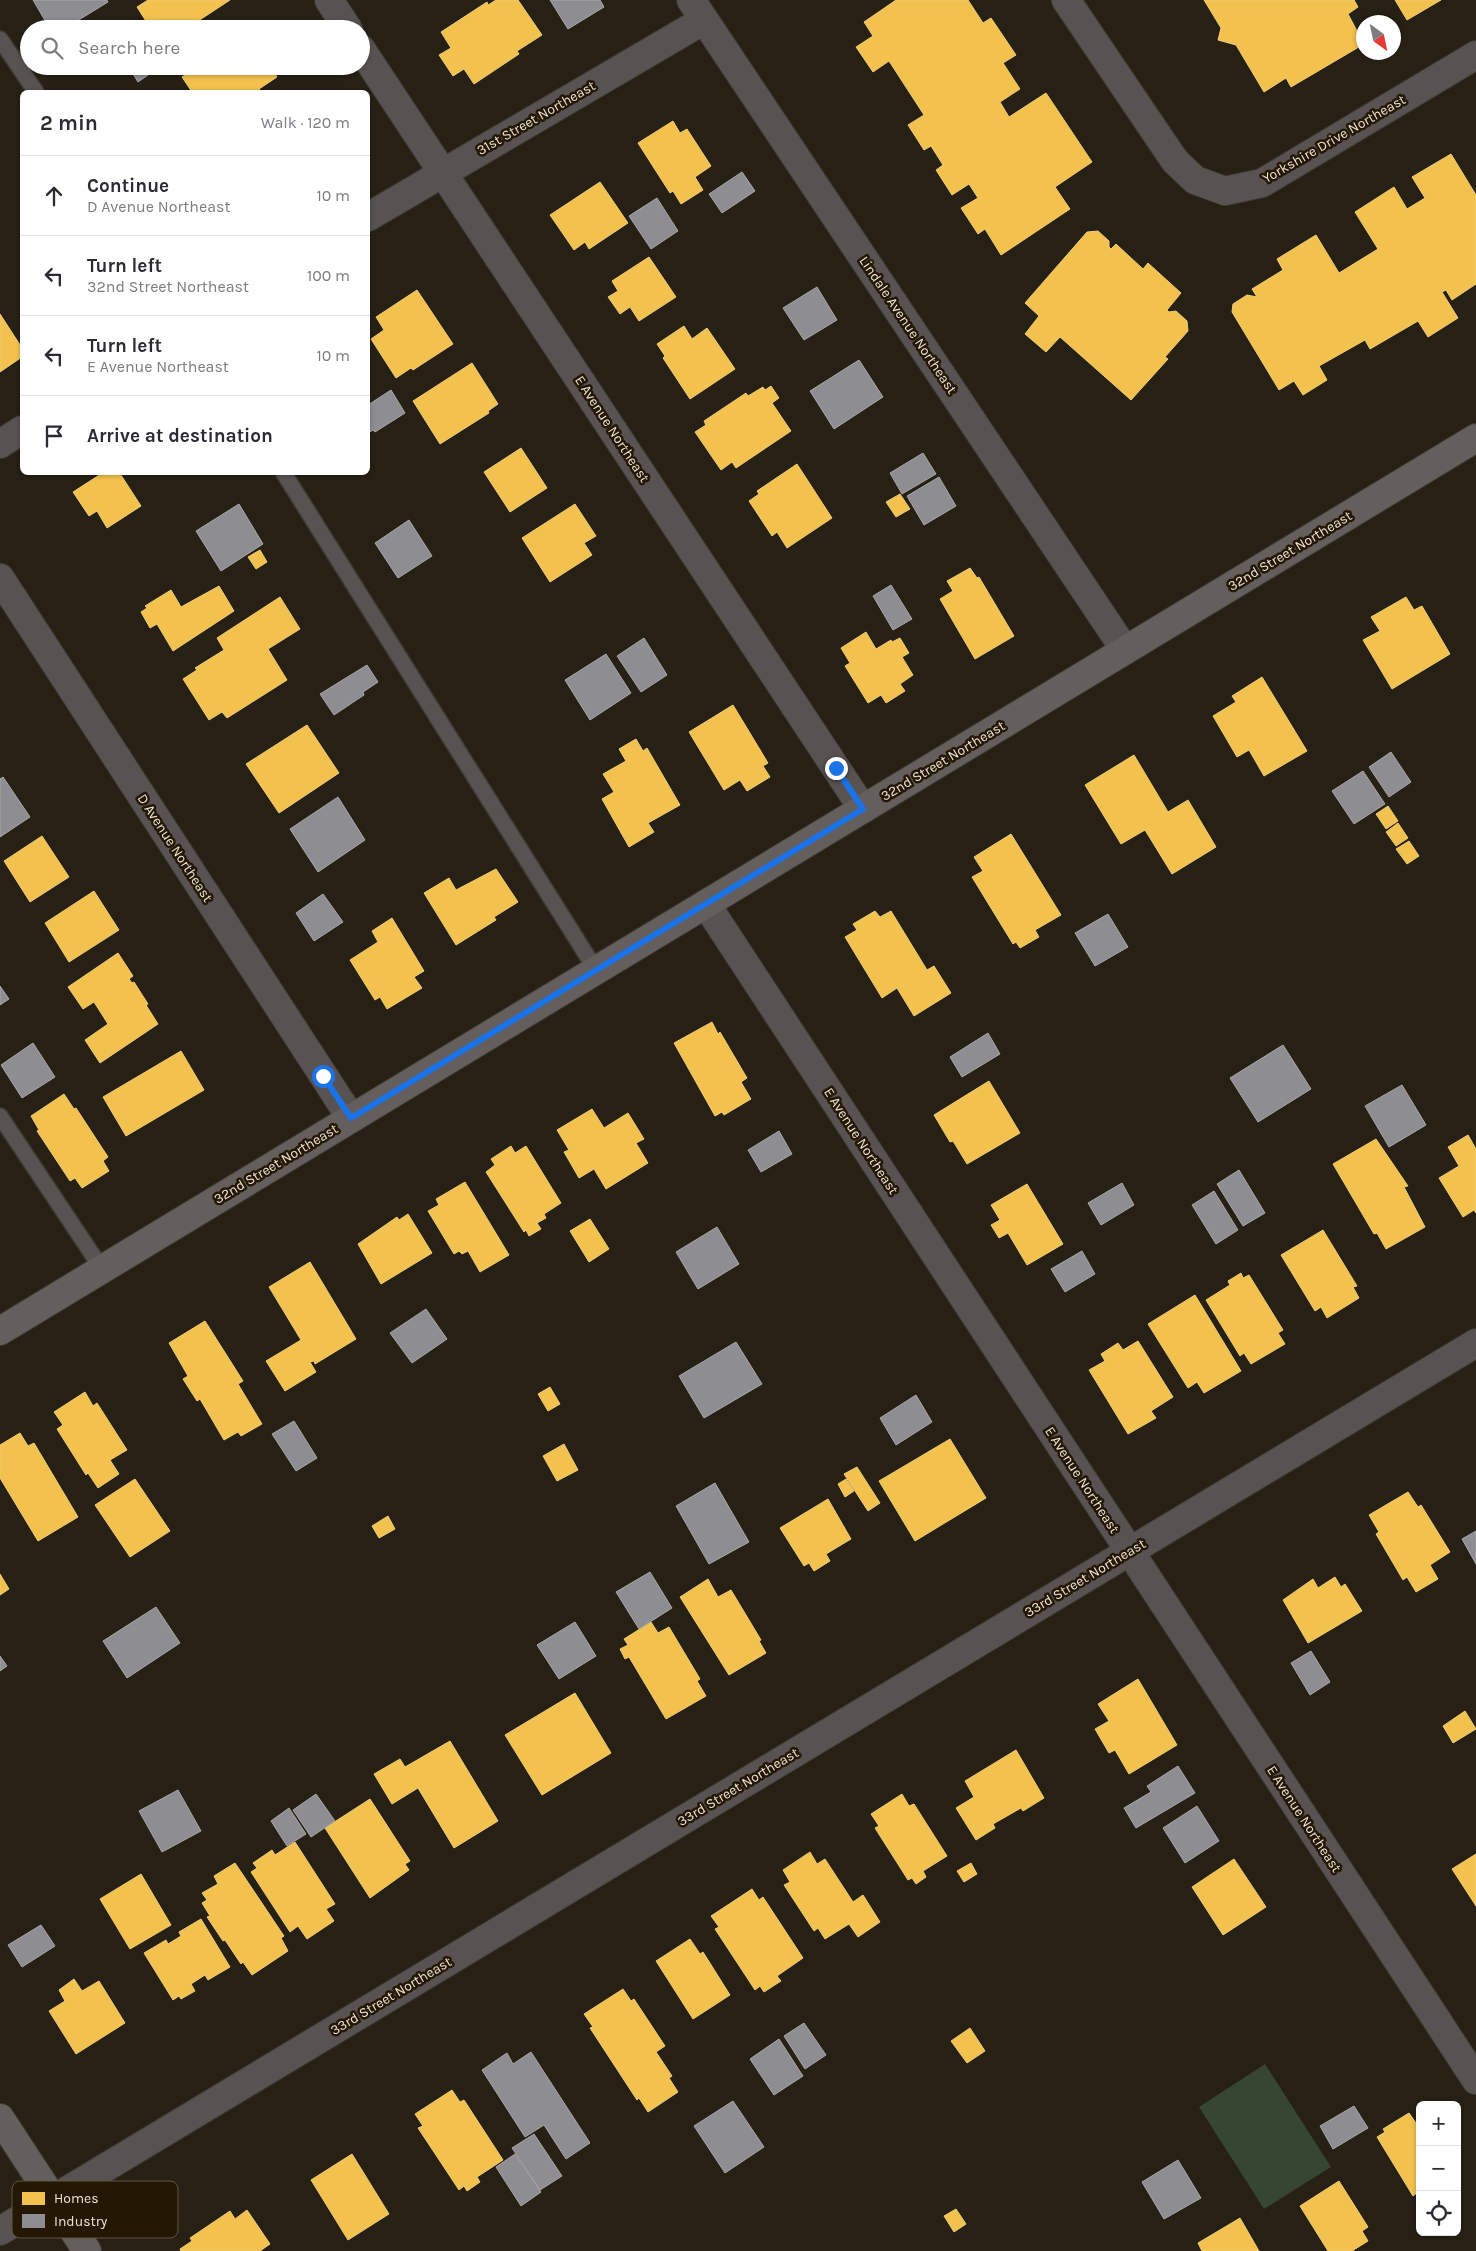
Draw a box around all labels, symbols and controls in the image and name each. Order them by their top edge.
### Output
north arrow [1356,15,1401,60]
search box [20,20,370,75]
icon: search [38,34,66,62]
text: Search here [78,37,180,59]
street label: 31st Street Northeast [474,77,598,159]
street label: Yorkshire Drive Northeast [1259,91,1409,187]
text: 2 min [40,111,98,135]
text: Walk · 120 m [261,113,350,132]
text: Continue [87,175,169,197]
icon: ahead [40,182,68,210]
text: 10 m [316,186,350,205]
text: D Avenue Northeast [87,197,230,216]
street label: Lindale Avenue Northeast [856,253,960,397]
text: Turn left [87,255,162,277]
icon: left [40,262,68,290]
text: 100 m [307,266,350,285]
text: 32nd Street Northeast [87,277,249,296]
text: Turn left [87,335,162,357]
icon: left [40,342,68,370]
text: 10 m [316,346,350,365]
text: E Avenue Northeast [87,357,229,376]
street label: E Avenue Northeast [571,372,653,486]
icon: arrive [40,422,68,450]
text: Arrive at destination [87,425,273,447]
street label: 32nd Street Northeast [1225,507,1355,595]
street label: 32nd Street Northeast [878,717,1008,805]
route end [825,757,848,780]
street label: D Avenue Northeast [134,791,216,905]
route start [312,1065,335,1088]
street label: E Avenue Northeast [820,1084,902,1198]
street label: 32nd Street Northeast [211,1120,341,1208]
street label: E Avenue Northeast [1041,1423,1123,1537]
street label: 33rd Street Northeast [1021,1535,1149,1621]
street label: 33rd Street Northeast [674,1744,802,1830]
street label: E Avenue Northeast [1263,1762,1345,1876]
street label: 33rd Street Northeast [327,1953,455,2039]
map controls [1416,2101,1461,2236]
button: + [1416,2101,1461,2146]
button: − [1416,2146,1461,2191]
legend [12,2181,178,2238]
text: Homes [54,2190,99,2207]
button: locate [1416,2191,1461,2236]
text: Industry [54,2213,108,2230]

